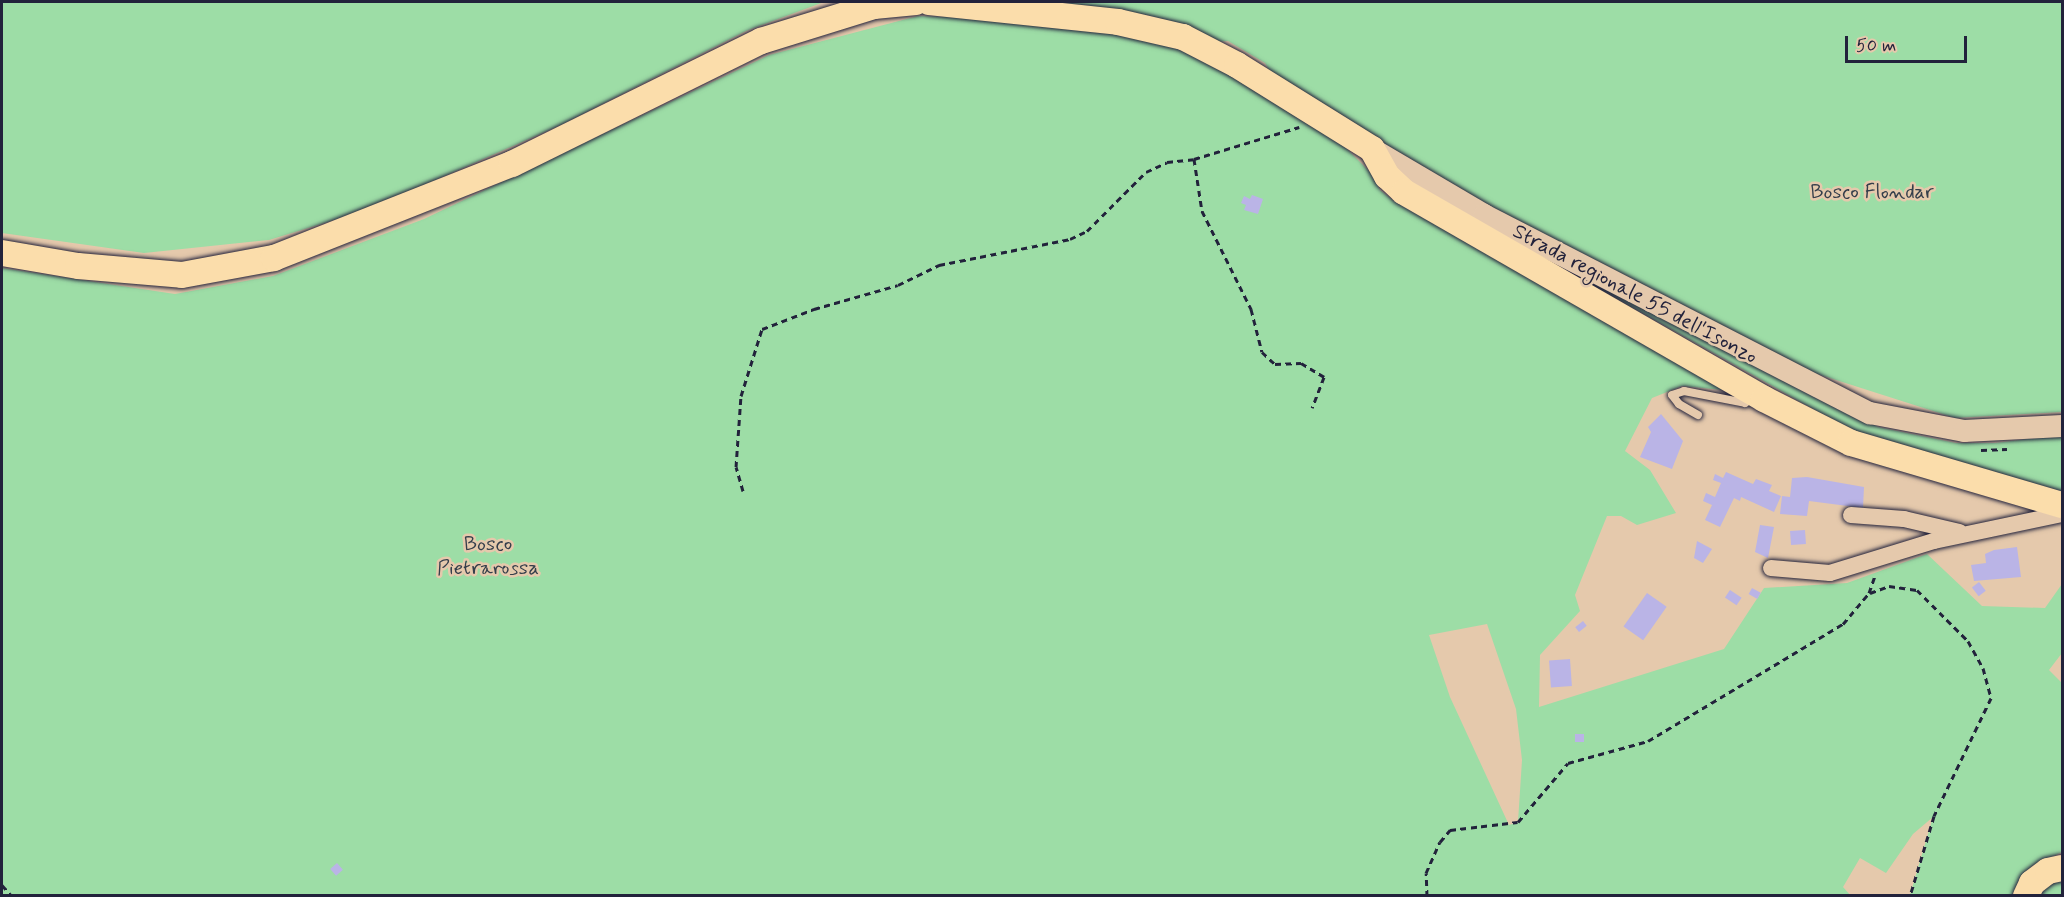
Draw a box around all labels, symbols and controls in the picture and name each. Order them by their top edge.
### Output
scale bar [1848,24,1970,62]
text: 50 m [1856,34,1896,58]
park label: Bosco Flondar [1810,179,1934,205]
street label: Strada regionale 55 dell'Isonzo [1507,218,1763,370]
park label: Bosco Pietrarossa [437,531,539,581]

